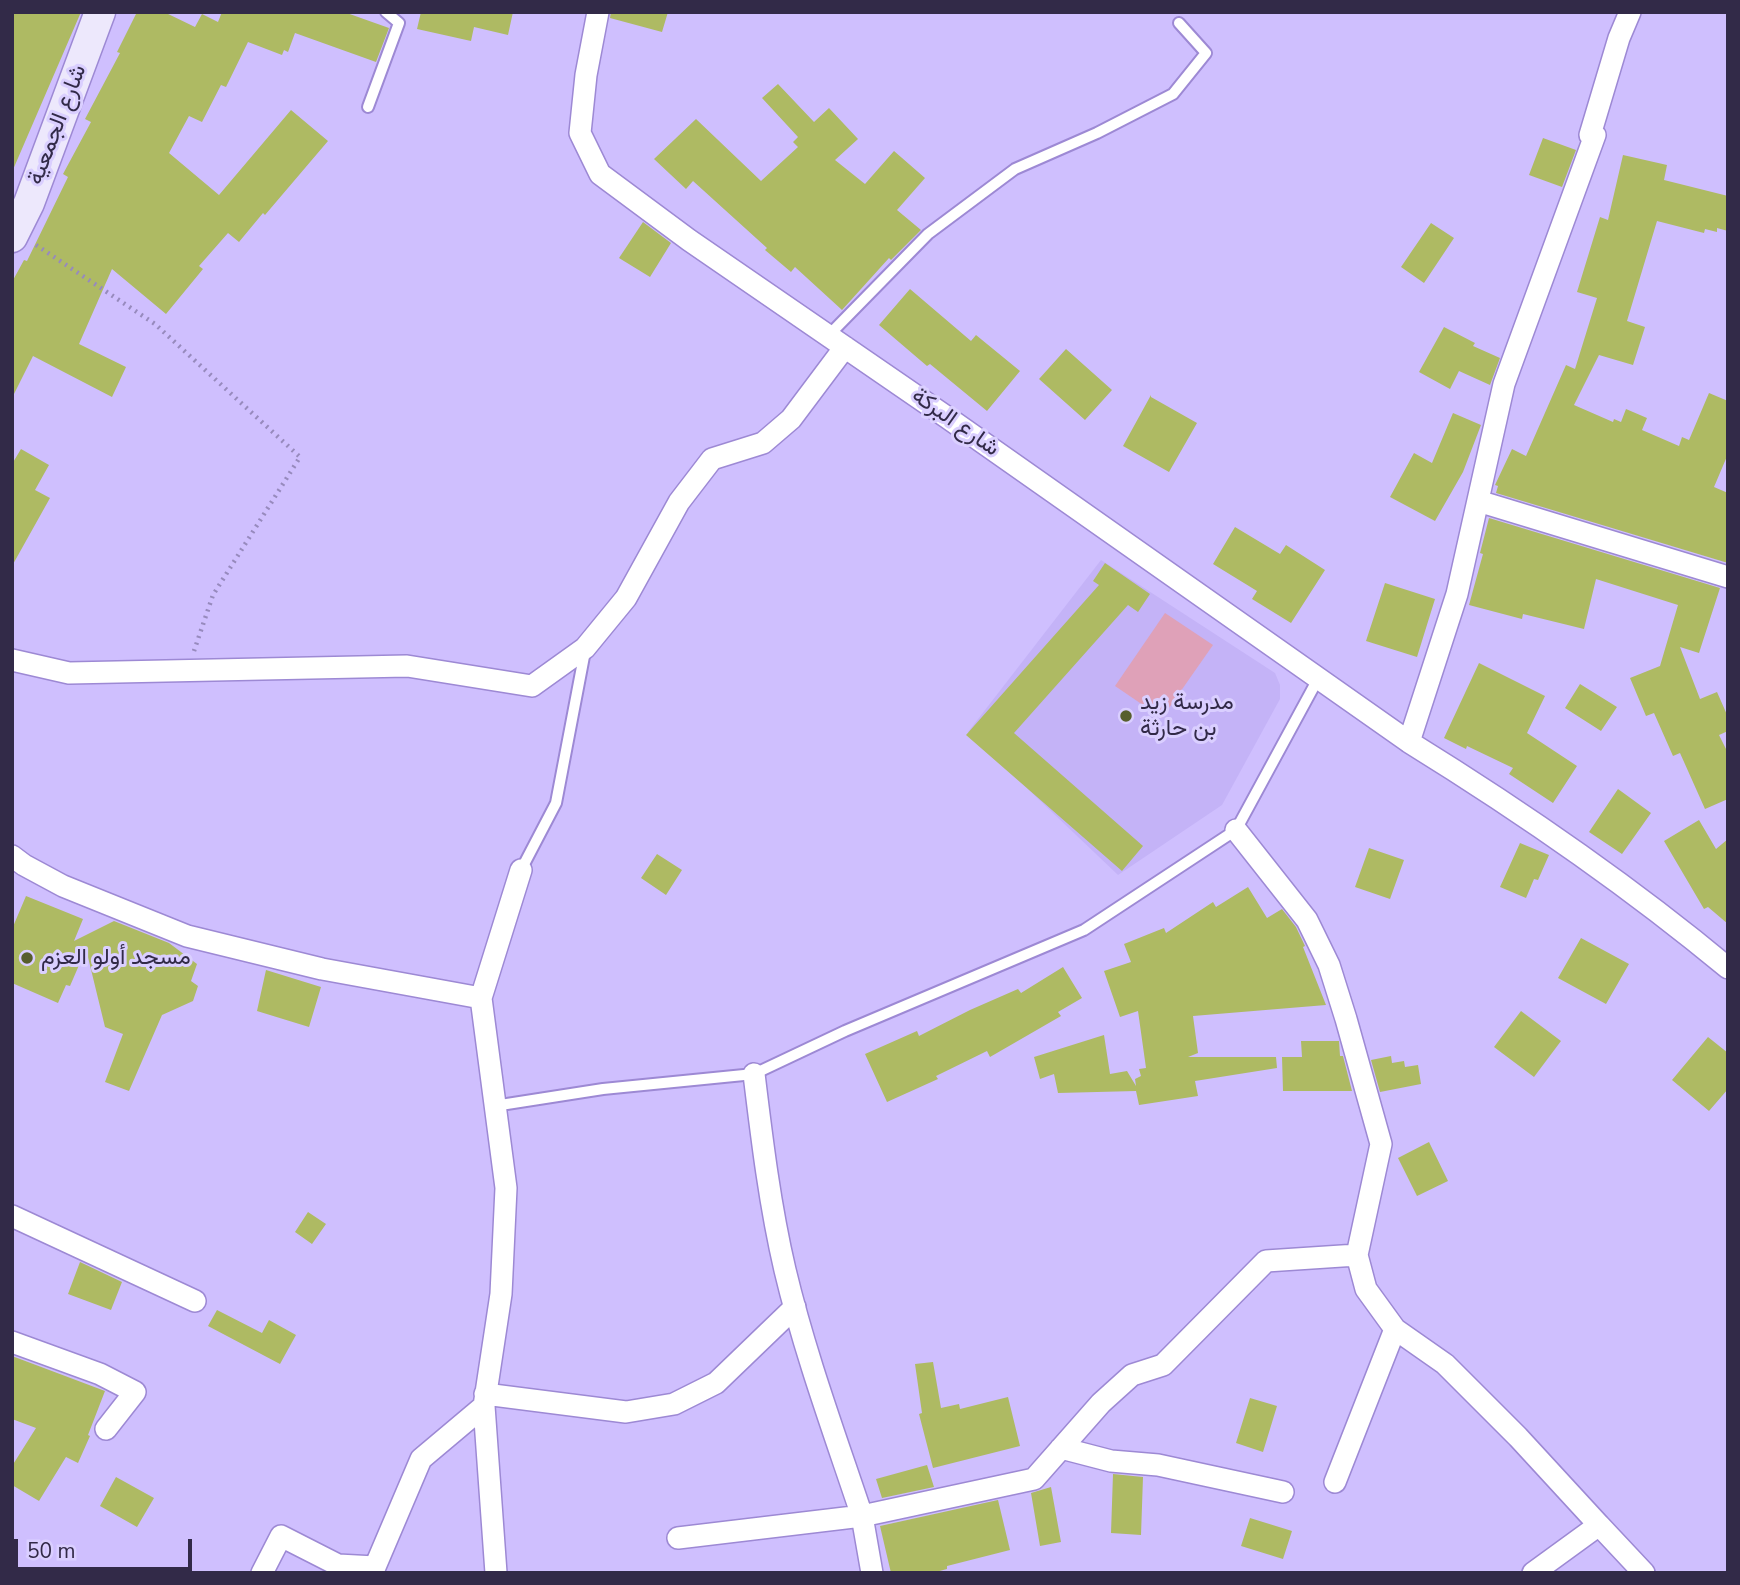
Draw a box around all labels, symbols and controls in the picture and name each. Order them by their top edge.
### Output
street label: شارع الجمعية [22,61,94,189]
street label: شارع البركة [906,383,1004,463]
place label: مدرسة زيد بن حارثة [1140,689,1234,743]
marker: مدرسة زيد بن حارثة [1118,708,1134,724]
place label: مسجد أولو العزم [41,944,191,972]
marker: مسجد أولو العزم [19,950,35,966]
scale bar [18,1526,196,1570]
text: 50 m [27,1537,76,1565]

